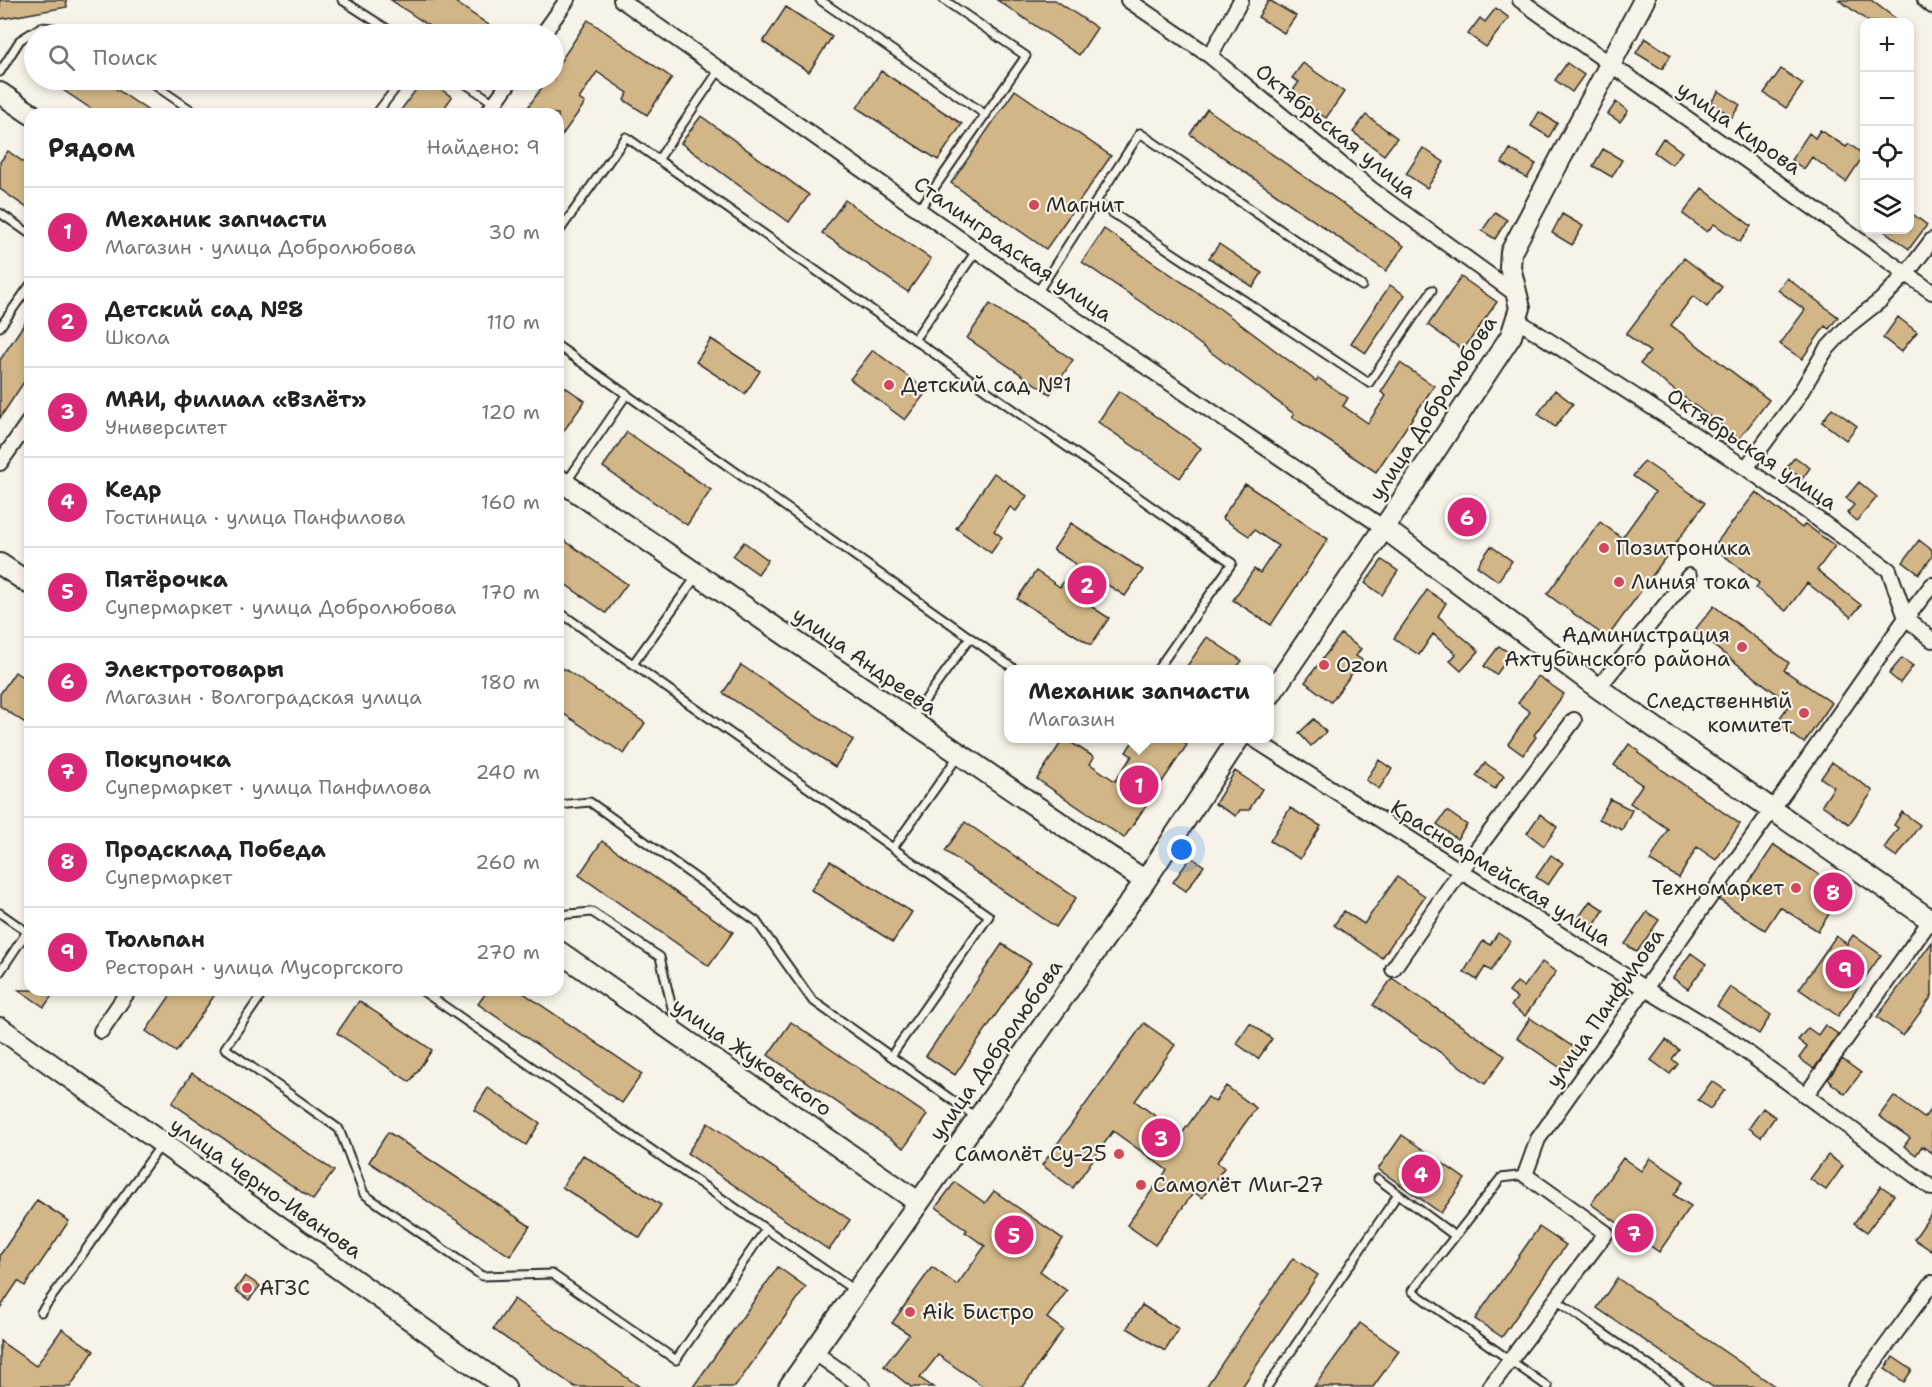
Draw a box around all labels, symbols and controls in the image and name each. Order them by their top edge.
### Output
map controls [1860,18,1914,234]
button: + [1860,18,1914,72]
search box [24,24,564,90]
icon: search [45,41,78,74]
text: Поиск [93,43,157,72]
street label: Октябрьская улица [1250,57,1422,205]
button: − [1860,72,1914,126]
street label: улица Кирова [1671,75,1807,181]
button: locate [1860,126,1914,180]
text: Рядом [48,130,135,165]
text: Найдено: 9 [427,134,540,160]
street label: Сталинградская улица [908,170,1118,328]
button: layers [1860,180,1914,234]
place label: Магнит [1046,191,1125,219]
marker: Магнит [1027,198,1041,212]
text: Механик запчасти [105,205,327,234]
text: 1 [63,219,72,245]
text: 30 m [488,219,540,245]
text: Магазин · улица Добролюбова [105,234,416,260]
text: Детский сад №8 [105,295,304,324]
text: 2 [61,309,75,335]
text: 110 m [486,309,540,335]
street label: улица Добролюбова [1363,310,1503,506]
text: Школа [105,324,170,350]
place label: Детский сад №1 [901,371,1072,399]
marker: Детский сад №1 [882,378,896,392]
street label: Октябрьская улица [1661,382,1843,516]
text: МАИ, филиал «Взлёт» [105,385,366,414]
text: 3 [61,399,75,425]
text: 120 m [481,399,540,425]
text: Университет [105,414,227,440]
text: Кедр [105,475,161,504]
text: 4 [61,489,75,515]
text: 160 m [481,489,540,515]
pin: 6 [1448,494,1486,540]
text: Гостиница · улица Панфилова [105,504,406,530]
place label: Позитроника [1616,534,1751,562]
marker: Позитроника [1597,541,1611,555]
pin: 2 [1068,562,1106,608]
text: Пятёрочка [105,565,228,594]
place label: Линия тока [1631,568,1750,596]
marker: Линия тока [1612,575,1626,589]
text: 5 [61,579,74,605]
text: 170 m [481,579,540,605]
text: Супермаркет · улица Добролюбова [105,594,456,620]
street label: улица Андреева [787,601,943,721]
place label: Администрация Ахтубинского района [1504,621,1730,673]
marker: Администрация Ахтубинского района [1735,640,1749,654]
place label: Ozon [1336,651,1388,679]
text: Электротовары [105,655,284,684]
marker: Ozon [1317,658,1331,672]
popup [1004,665,1274,743]
text: 6 [61,669,75,695]
text: 180 m [480,669,540,695]
text: Механик запчасти [1028,677,1250,706]
text: Магазин · Волгоградская улица [105,684,422,710]
place label: Следственный комитет [1646,687,1792,739]
text: Магазин [1028,706,1115,732]
marker: Следственный комитет [1797,706,1811,720]
text: Покупочка [105,745,231,774]
text: 7 [61,759,75,785]
text: 240 m [475,759,540,785]
pin: 1 [1120,762,1158,808]
text: Супермаркет · улица Панфилова [105,774,431,800]
street label: Красноармейская улица [1385,793,1617,953]
text: Продсклад Победа [105,835,326,864]
your location [1167,835,1196,864]
text: 8 [61,849,75,875]
text: 260 m [475,849,540,875]
text: Супермаркет [105,864,232,890]
pin: 8 [1814,870,1852,914]
place label: Техномаркет [1652,874,1784,902]
marker: Техномаркет [1789,881,1803,895]
street label: улица Панфилова [1540,923,1670,1093]
text: Тюльпан [105,925,205,954]
text: 9 [61,939,75,965]
text: 270 m [476,939,540,965]
pin: 9 [1826,946,1864,992]
text: Ресторан · улица Мусоргского [105,954,404,980]
street label: улица Добролюбова [923,954,1069,1146]
street label: улица Жуковского [666,991,838,1123]
street label: улица Черно-Иванова [164,1111,368,1265]
pin: 3 [1142,1116,1180,1160]
place label: Самолёт Су-25 [954,1140,1107,1168]
marker: Самолёт Су-25 [1112,1147,1126,1161]
pin: 4 [1402,1152,1440,1196]
place label: Самолёт Миг-27 [1153,1171,1324,1199]
marker: Самолёт Миг-27 [1134,1178,1148,1192]
pin: 7 [1614,1210,1654,1256]
pin: 5 [994,1212,1034,1258]
place label: АГЗС [259,1274,310,1302]
marker: АГЗС [240,1281,254,1295]
place label: Aik Бистро [922,1298,1034,1326]
marker: Aik Бистро [903,1305,917,1319]

